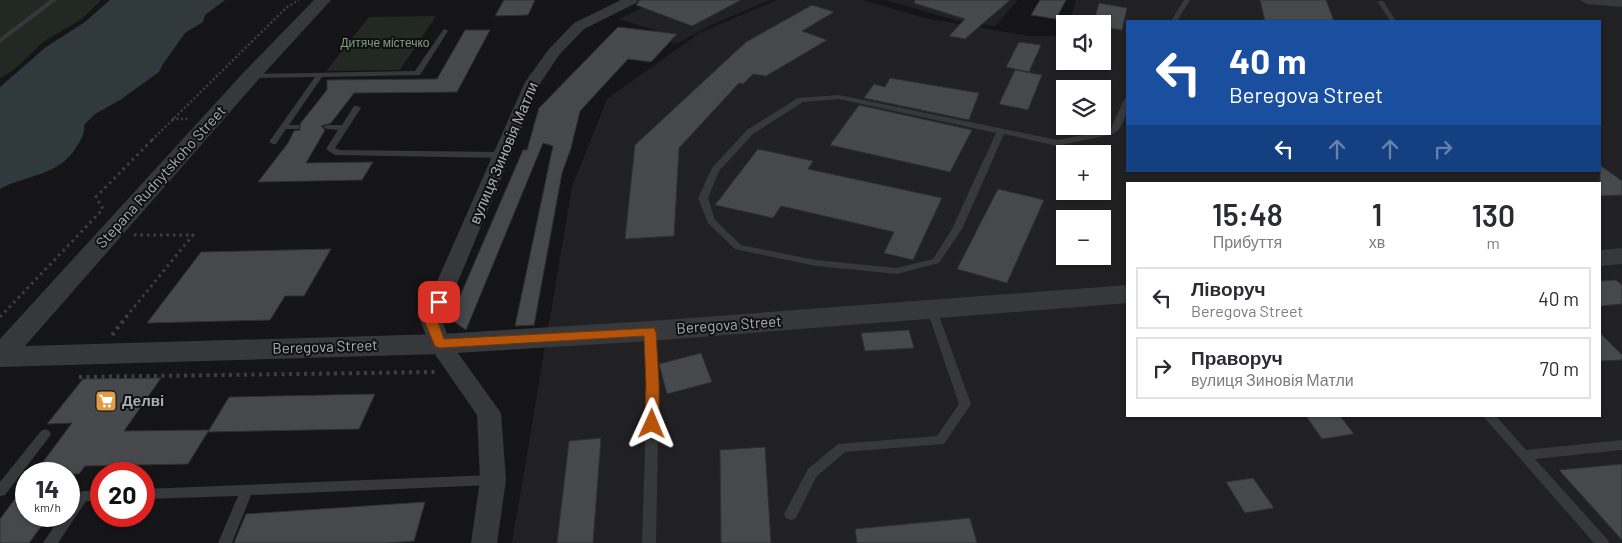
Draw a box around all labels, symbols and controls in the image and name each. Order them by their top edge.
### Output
map controls [1056,15,1111,265]
button: sound [1056,15,1111,70]
park label: Дитяче містечко [340,35,430,50]
text: 40 m [1229,39,1306,81]
icon: left [1146,40,1211,105]
street label: вулиця Зиновія Матли [465,79,541,226]
button: layers [1056,80,1111,135]
text: Beregova Street [1229,81,1383,107]
street label: Stepana Rudnytskoho Street [92,102,229,251]
icon: left [1270,135,1298,163]
icon: ahead [1323,135,1351,163]
icon: ahead [1376,135,1404,163]
icon: right [1429,135,1457,163]
button: + [1056,145,1111,200]
text: 15:48 [1212,196,1283,232]
text: 1 [1372,196,1382,232]
text: 130 [1471,197,1515,233]
button: − [1056,210,1111,265]
text: Прибуття [1213,232,1282,251]
text: хв [1369,232,1385,251]
text: m [1487,233,1500,252]
text: Ліворуч [1191,277,1266,300]
pin [418,281,460,323]
icon: left [1148,284,1176,312]
text: 40 m [1538,287,1579,310]
icon: arrive [425,288,453,316]
text: Beregova Street [1191,301,1303,320]
street label: Beregova Street [676,311,782,337]
street label: Beregova Street [272,335,378,357]
text: Праворуч [1191,346,1283,369]
icon: right [1148,354,1176,382]
text: 70 m [1540,357,1579,380]
text: вулиця Зиновія Матли [1191,370,1354,389]
supermarket icon: Делві [94,389,118,413]
place label: Делві [122,391,164,409]
position arrow [625,397,677,449]
speed limit sign: 20 [90,462,155,527]
text: 14 [36,473,59,503]
text: km/h [34,500,61,514]

